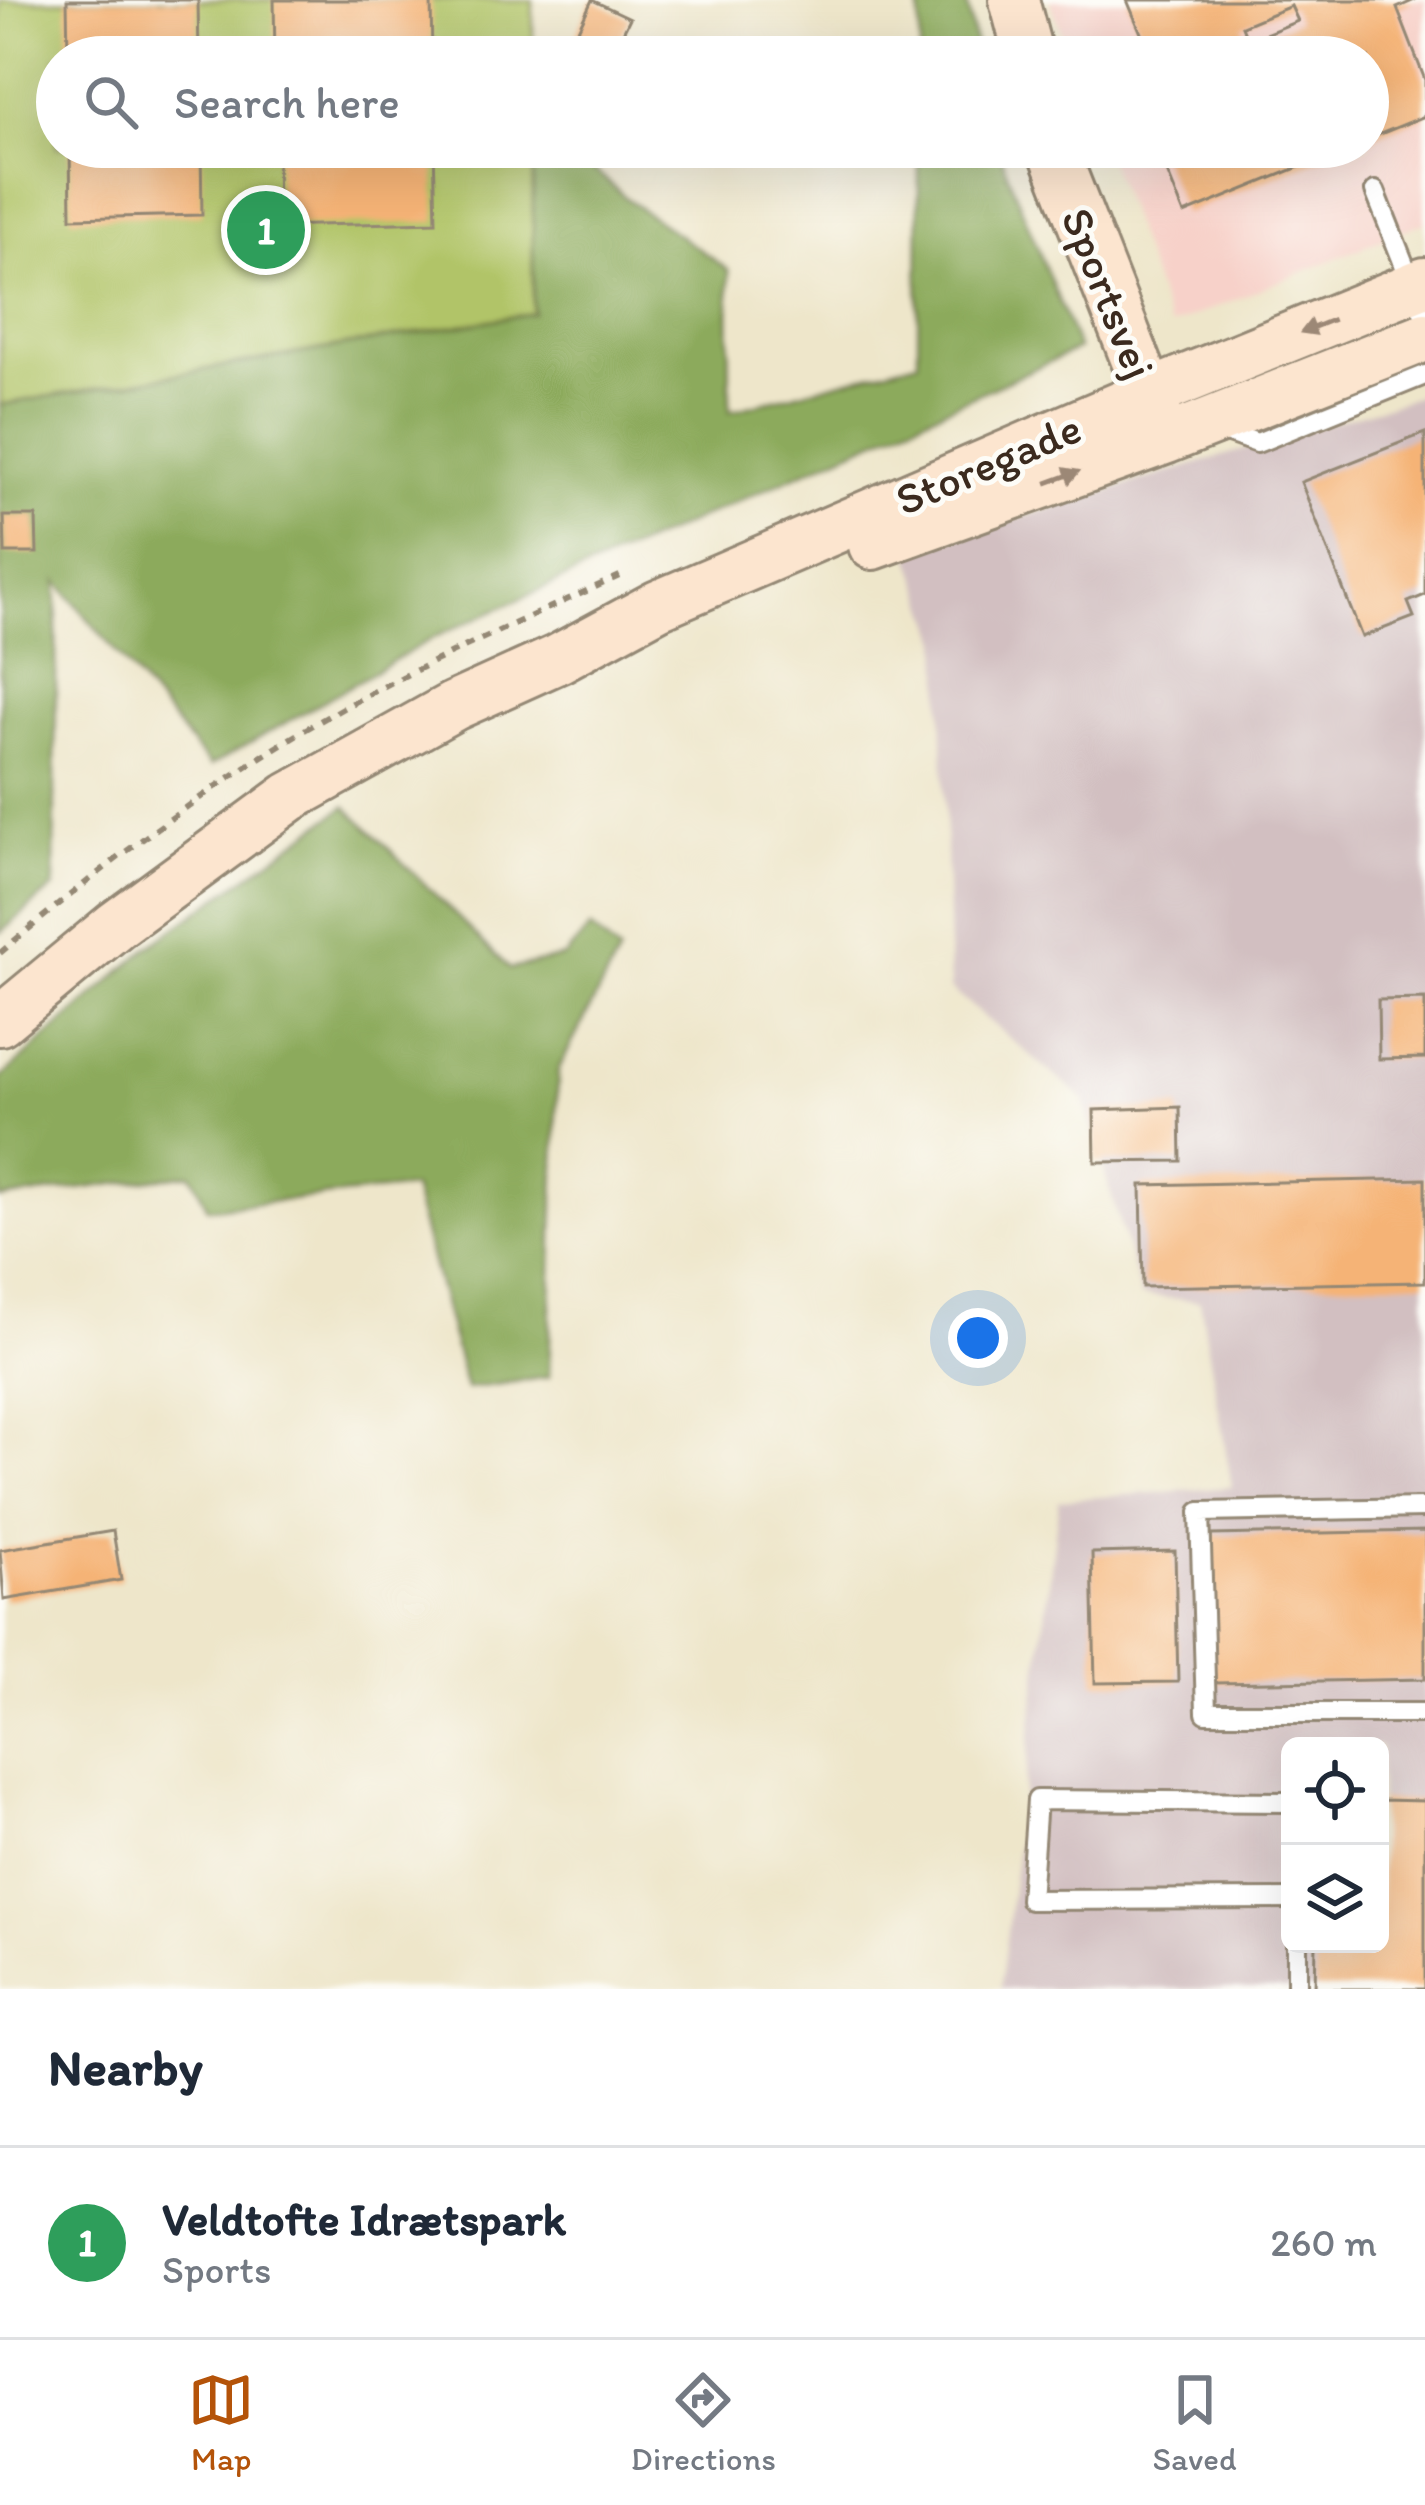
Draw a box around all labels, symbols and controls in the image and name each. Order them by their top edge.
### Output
search box [36,36,1389,168]
icon: search [78,69,144,135]
text: Search here [174,75,400,129]
pin: 1 [227,185,305,275]
street label: Sportsvej [1050,200,1168,386]
one-way arrow [1298,317,1334,336]
street label: Storegade [887,400,1089,526]
one-way arrow [1046,467,1082,485]
your location [948,1308,1008,1368]
map controls [1281,1737,1389,1953]
button: locate [1281,1737,1389,1845]
button: layers [1281,1845,1389,1953]
text: Nearby [48,2037,203,2098]
text: Veldtofte Idrætspark [162,2192,566,2246]
text: 1 [78,2219,96,2266]
text: 260 m [1270,2219,1377,2266]
text: Sports [162,2246,271,2293]
tab: Map [188,2367,254,2478]
tab: Directions [631,2367,776,2478]
tab: Saved [1153,2367,1237,2478]

